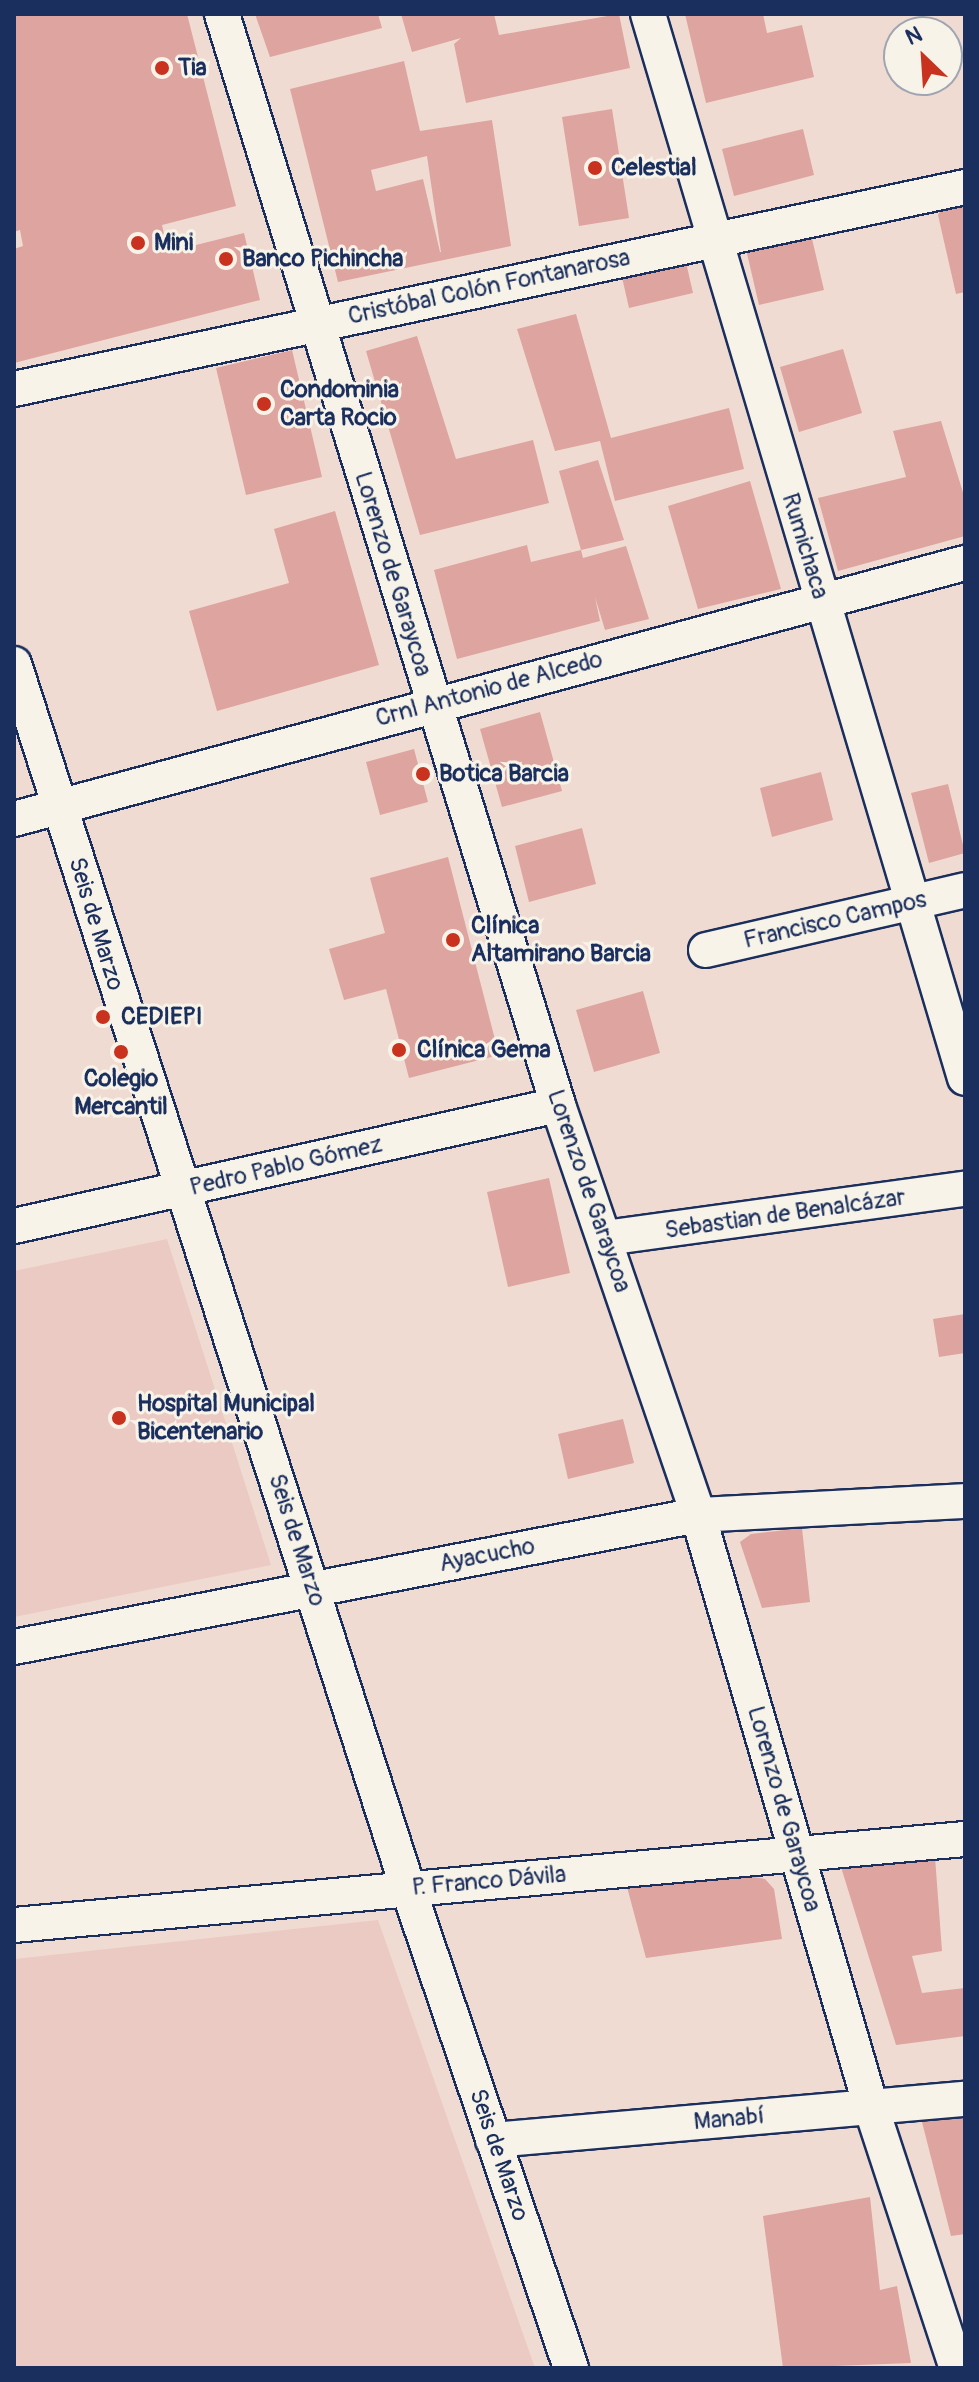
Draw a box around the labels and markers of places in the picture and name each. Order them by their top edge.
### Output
place label: Tia [178,54,207,82]
marker: Tia [153,59,171,77]
place label: Celestial [611,154,697,182]
marker: Celestial [586,159,604,177]
place label: Mini [154,229,193,257]
marker: Mini [129,234,147,252]
place label: Banco Pichincha [242,245,403,273]
marker: Banco Pichincha [217,250,235,268]
place label: Condominia Carta Rocio [280,376,399,432]
marker: Condominia Carta Rocio [255,395,273,413]
place label: Botica Barcia [439,760,569,788]
marker: Botica Barcia [414,765,432,783]
place label: Clínica Altamirano Barcia [471,912,651,968]
marker: Clínica Altamirano Barcia [442,929,464,951]
place label: CEDIEPI [121,1003,203,1031]
marker: CEDIEPI [92,1006,114,1028]
place label: Clínica Gema [417,1036,551,1064]
marker: Clínica Gema [388,1039,410,1061]
marker: Colegio Mercantil [112,1043,130,1061]
place label: Colegio Mercantil [74,1065,168,1121]
place label: Hospital Municipal Bicentenario [137,1390,315,1446]
marker: Hospital Municipal Bicentenario [108,1407,130,1429]

